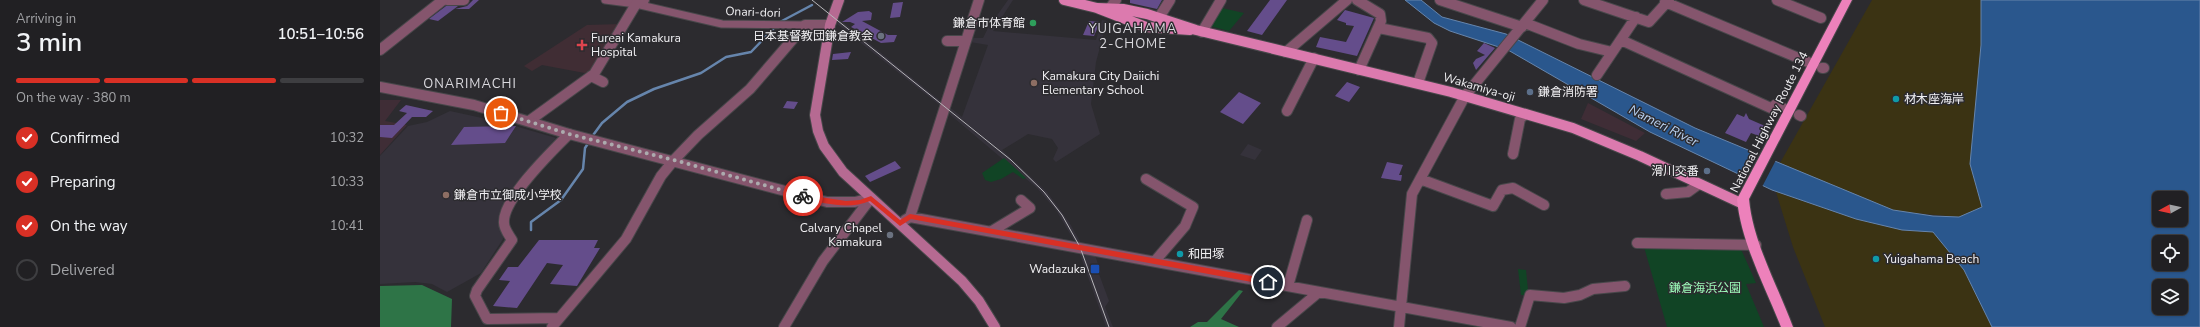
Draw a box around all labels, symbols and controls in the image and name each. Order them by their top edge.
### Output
street label: Onari-dori [725,3,781,21]
text: Arriving in [16,10,76,28]
place label: 鎌倉市体育館 [953,15,1025,31]
marker: 鎌倉市体育館 [1028,18,1038,28]
district label: YUIGAHAMA 2-CHOME [1088,20,1177,53]
text: 10:51–10:56 [277,24,364,44]
text: 3 min [16,25,82,60]
place label: 日本基督教団鎌倉教会 [753,28,873,44]
place label: Fureai Kamakura Hospital [591,30,681,60]
marker: 日本基督教団鎌倉教会 [876,31,886,41]
marker: Fureai Kamakura Hospital [576,39,588,51]
street label: National Highway Route 134 [1726,49,1812,195]
place label: Kamakura City Daiichi Elementary School [1042,68,1159,98]
street label: Wakamiya-oji [1441,69,1517,105]
district label: ONARIMACHI [423,75,517,93]
marker: Kamakura City Daiichi Elementary School [1029,78,1039,88]
place label: 鎌倉消防署 [1538,84,1598,100]
marker: 鎌倉消防署 [1525,87,1535,97]
text: On the way · 380 m [16,89,131,107]
place label: 材木座海岸 [1904,91,1964,107]
marker: 材木座海岸 [1891,94,1901,104]
pin [484,96,518,130]
water label: Nameri River [1626,101,1702,151]
icon: bag [490,102,512,124]
icon: check [16,127,38,149]
text: Confirmed [50,128,120,148]
text: 10:32 [330,129,364,147]
place label: 滑川交番 [1651,163,1699,179]
marker: 滑川交番 [1702,166,1712,176]
icon: check [16,171,38,193]
text: Preparing [50,172,115,192]
text: 10:33 [330,173,364,191]
courier [783,176,823,216]
icon: bike [792,185,814,207]
place label: 鎌倉市立御成小学校 [454,187,562,203]
marker: 鎌倉市立御成小学校 [441,190,451,200]
north arrow [2152,191,2188,227]
map controls [2152,191,2188,315]
icon: check [16,215,38,237]
text: On the way [50,216,128,236]
text: 10:41 [330,217,364,235]
place label: Calvary Chapel Kamakura [800,220,882,250]
marker: Calvary Chapel Kamakura [885,230,895,240]
button: locate [2152,235,2188,271]
place label: 和田塚 [1188,246,1224,262]
marker: 和田塚 [1175,249,1185,259]
place label: Yuigahama Beach [1883,251,1979,267]
marker: Yuigahama Beach [1871,254,1881,264]
text: Delivered [50,260,115,280]
place label: Wadazuka [1029,261,1086,277]
marker: Wadazuka [1089,263,1101,275]
pin [1251,265,1285,299]
icon: home [1257,271,1279,293]
button: layers [2152,279,2188,315]
park label: 鎌倉海浜公園 [1669,280,1741,296]

